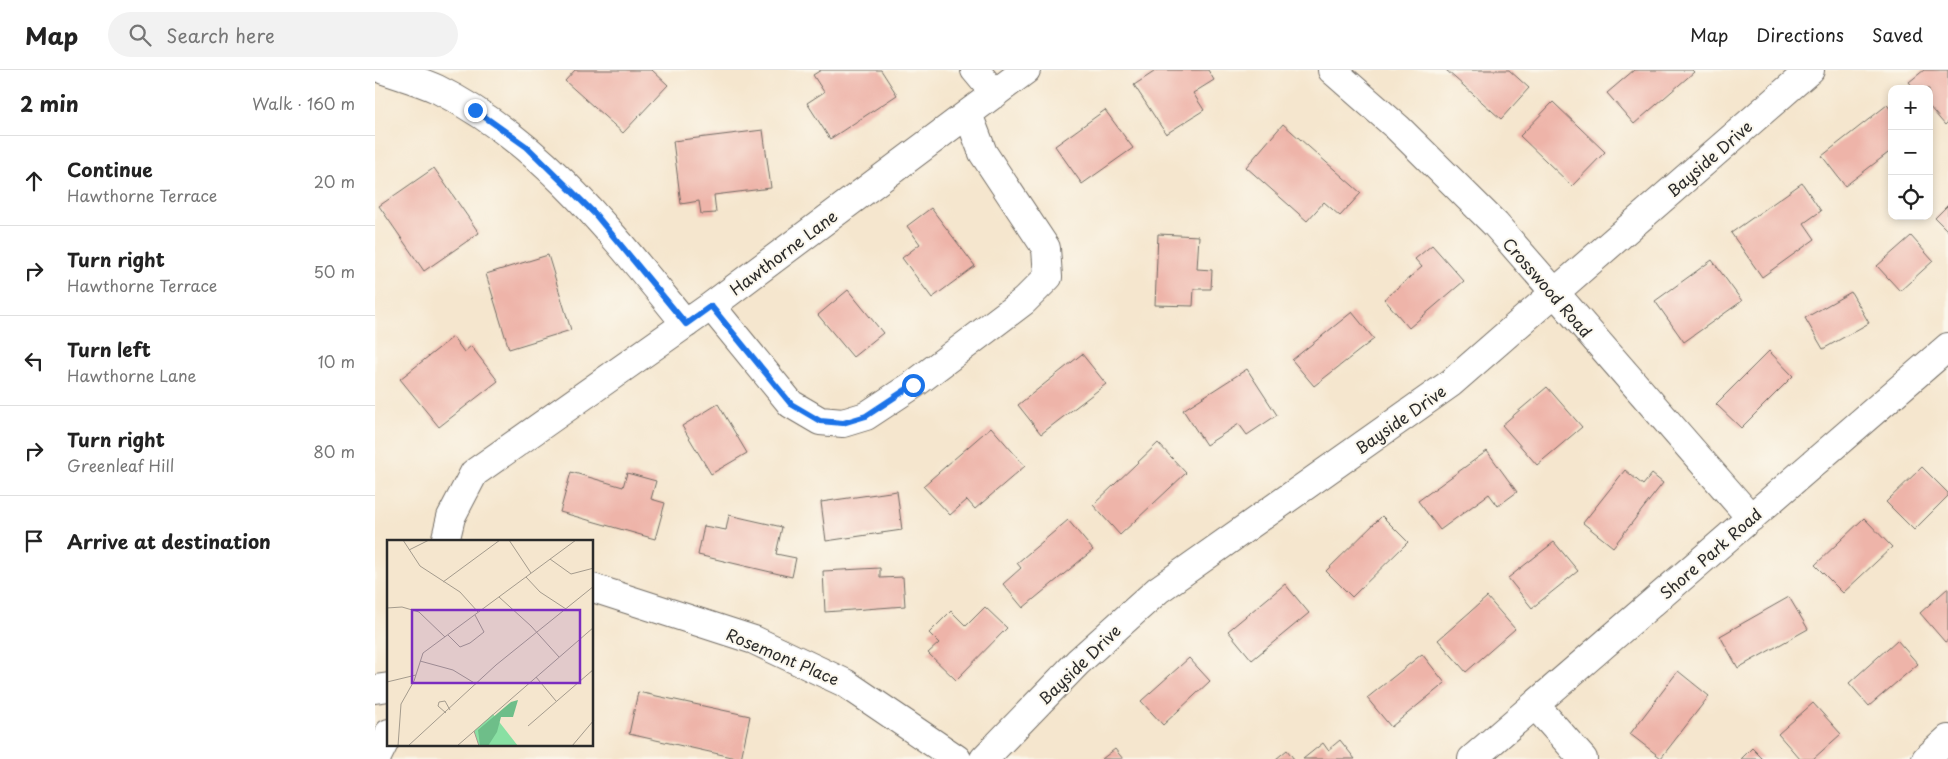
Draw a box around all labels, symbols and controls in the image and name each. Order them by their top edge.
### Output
search box [108,12,458,57]
text: Map [25,17,78,53]
icon: search [126,21,154,49]
text: Search here [166,21,275,49]
text: Map [1690,21,1728,48]
text: Directions [1756,21,1844,48]
text: Saved [1872,21,1923,48]
map controls [1888,85,1933,220]
button: + [1888,85,1933,130]
text: 2 min [20,87,79,119]
text: Walk · 160 m [252,91,355,115]
route end [464,99,487,122]
street label: Bayside Drive [1661,114,1757,202]
button: − [1888,130,1933,175]
text: Continue [67,155,153,183]
icon: ahead [20,167,48,195]
text: 20 m [314,169,355,193]
button: locate [1888,175,1933,220]
text: Hawthorne Terrace [67,183,217,207]
street label: Hawthorne Lane [724,203,842,301]
street label: Crosswood Road [1498,232,1598,342]
text: Turn right [67,245,165,273]
icon: right [20,257,48,285]
text: 50 m [314,259,355,283]
text: Hawthorne Terrace [67,273,217,297]
text: Turn left [67,335,151,363]
icon: left [20,347,48,375]
text: 10 m [318,349,355,373]
text: Hawthorne Lane [67,363,197,387]
route start [902,374,925,397]
street label: Bayside Drive [1350,379,1450,459]
text: Turn right [67,425,165,453]
icon: right [20,437,48,465]
text: 80 m [313,439,355,463]
text: Greenleaf Hill [67,453,174,477]
street label: Shore Park Road [1654,502,1766,604]
icon: arrive [20,527,48,555]
text: Arrive at destination [67,527,271,555]
inset map [387,540,594,746]
street label: Bayside Drive [1032,618,1126,710]
street label: Rosemont Place [723,621,843,691]

